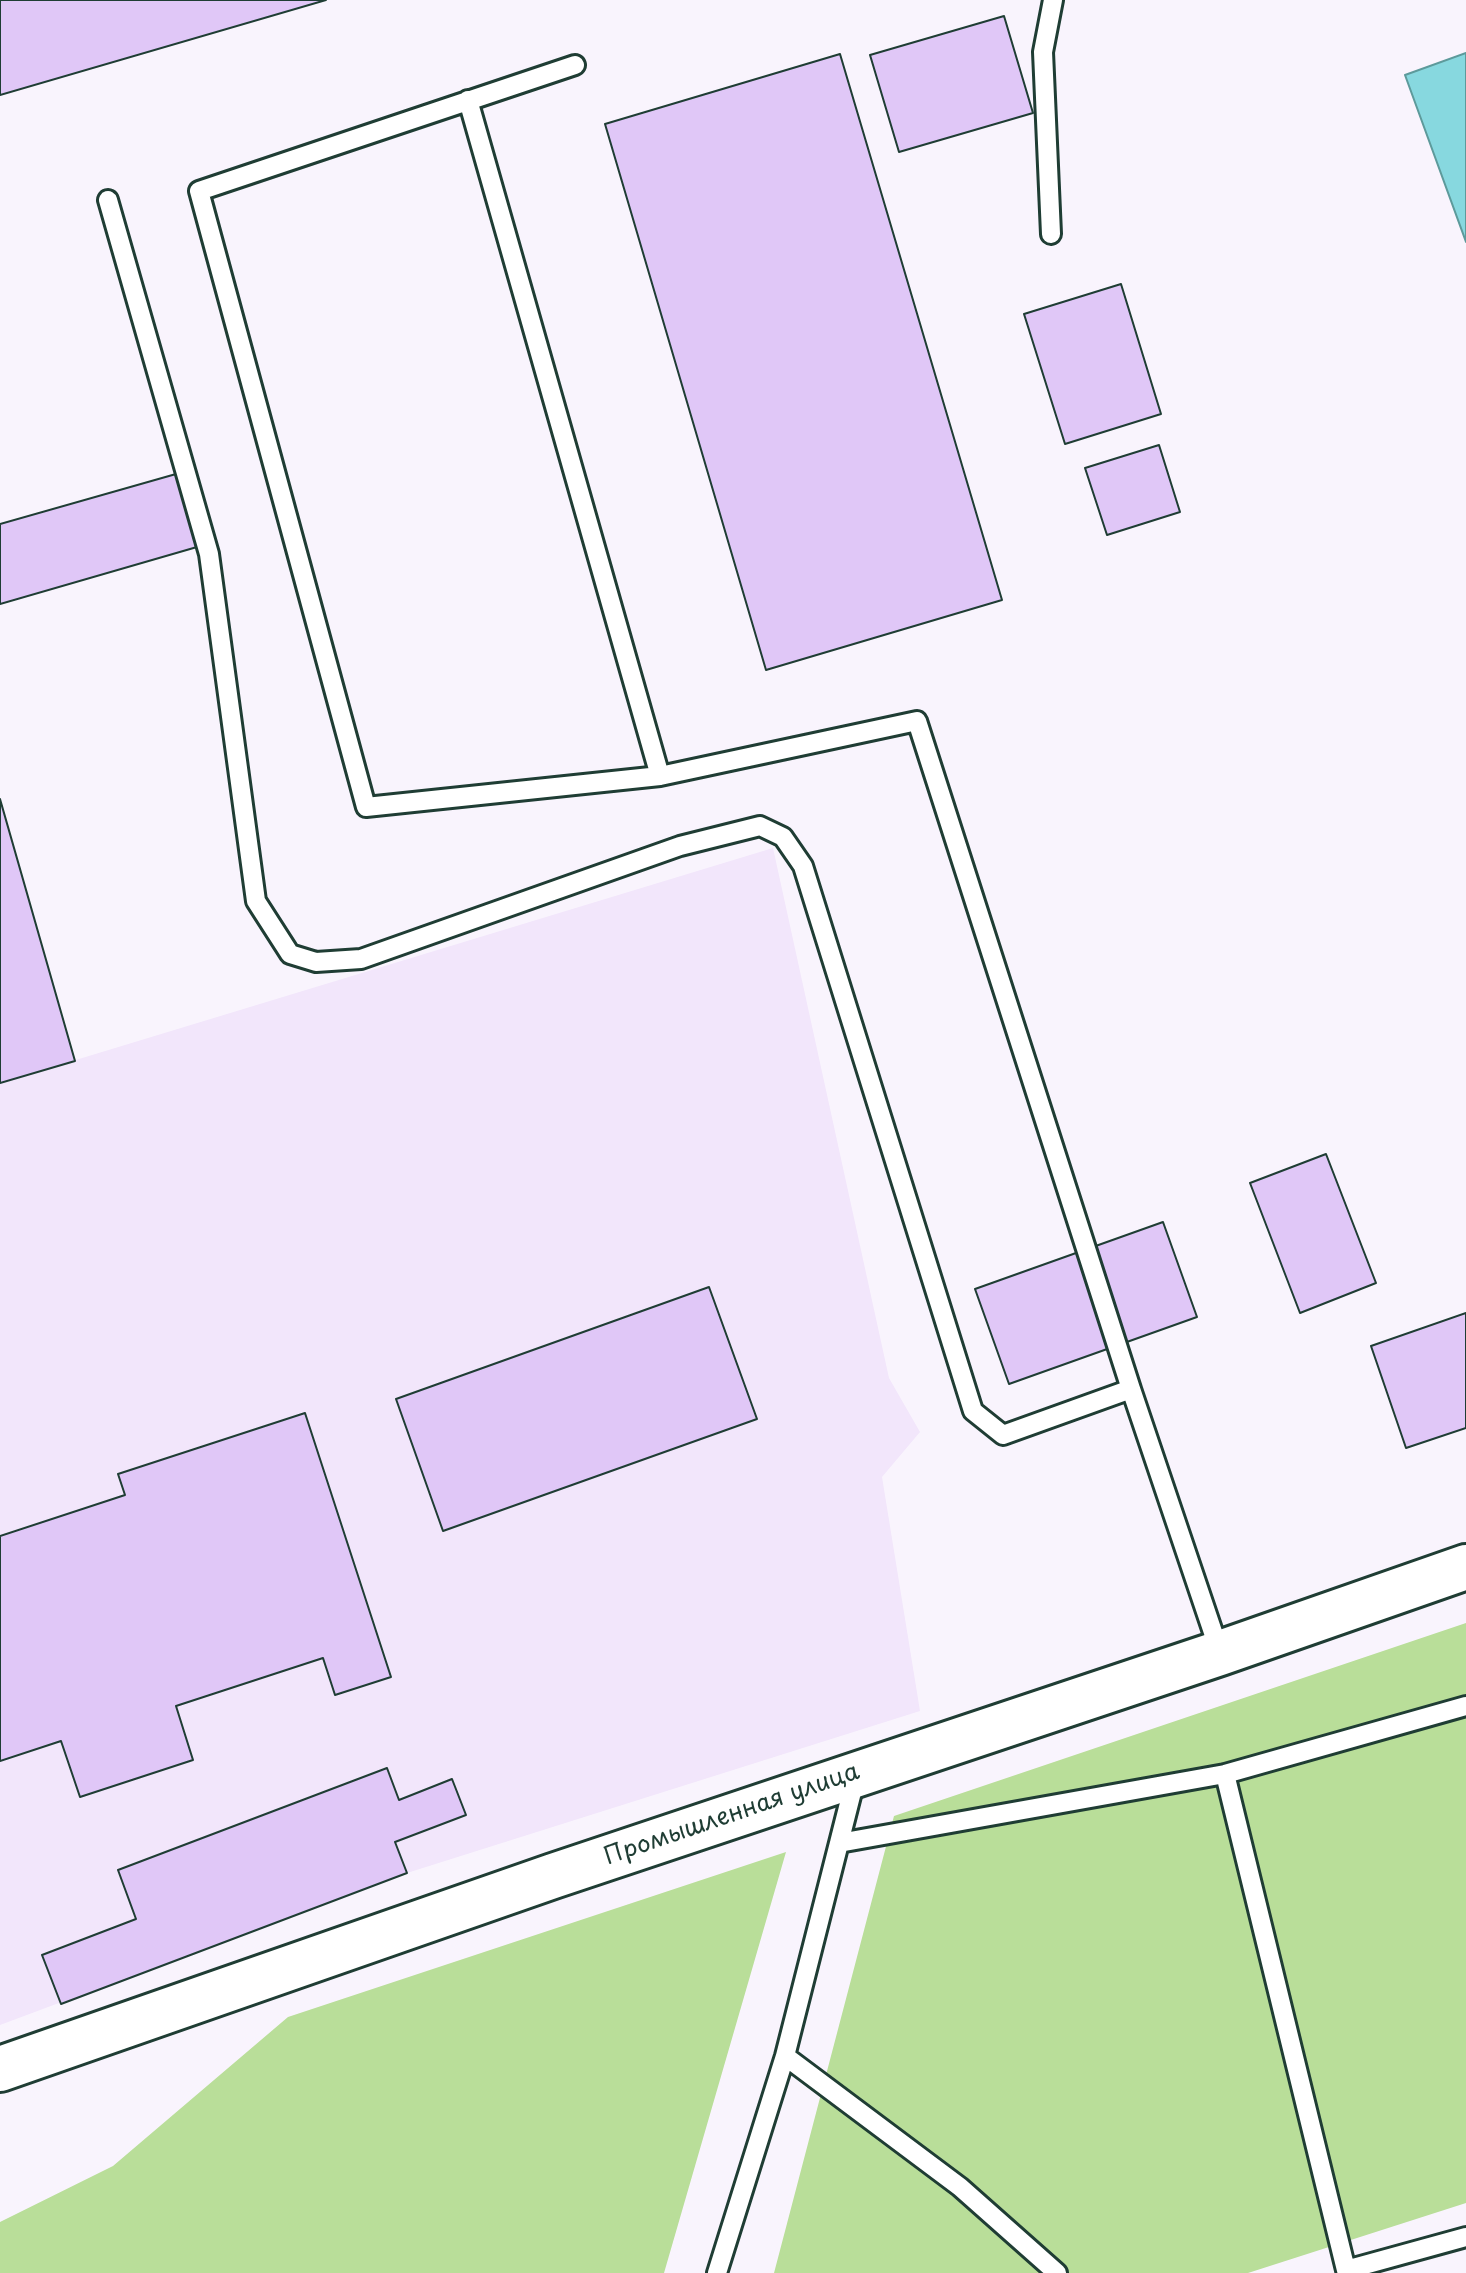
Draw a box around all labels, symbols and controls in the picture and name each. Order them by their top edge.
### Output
street label: Промышленная улица [601,1758,863,1872]

